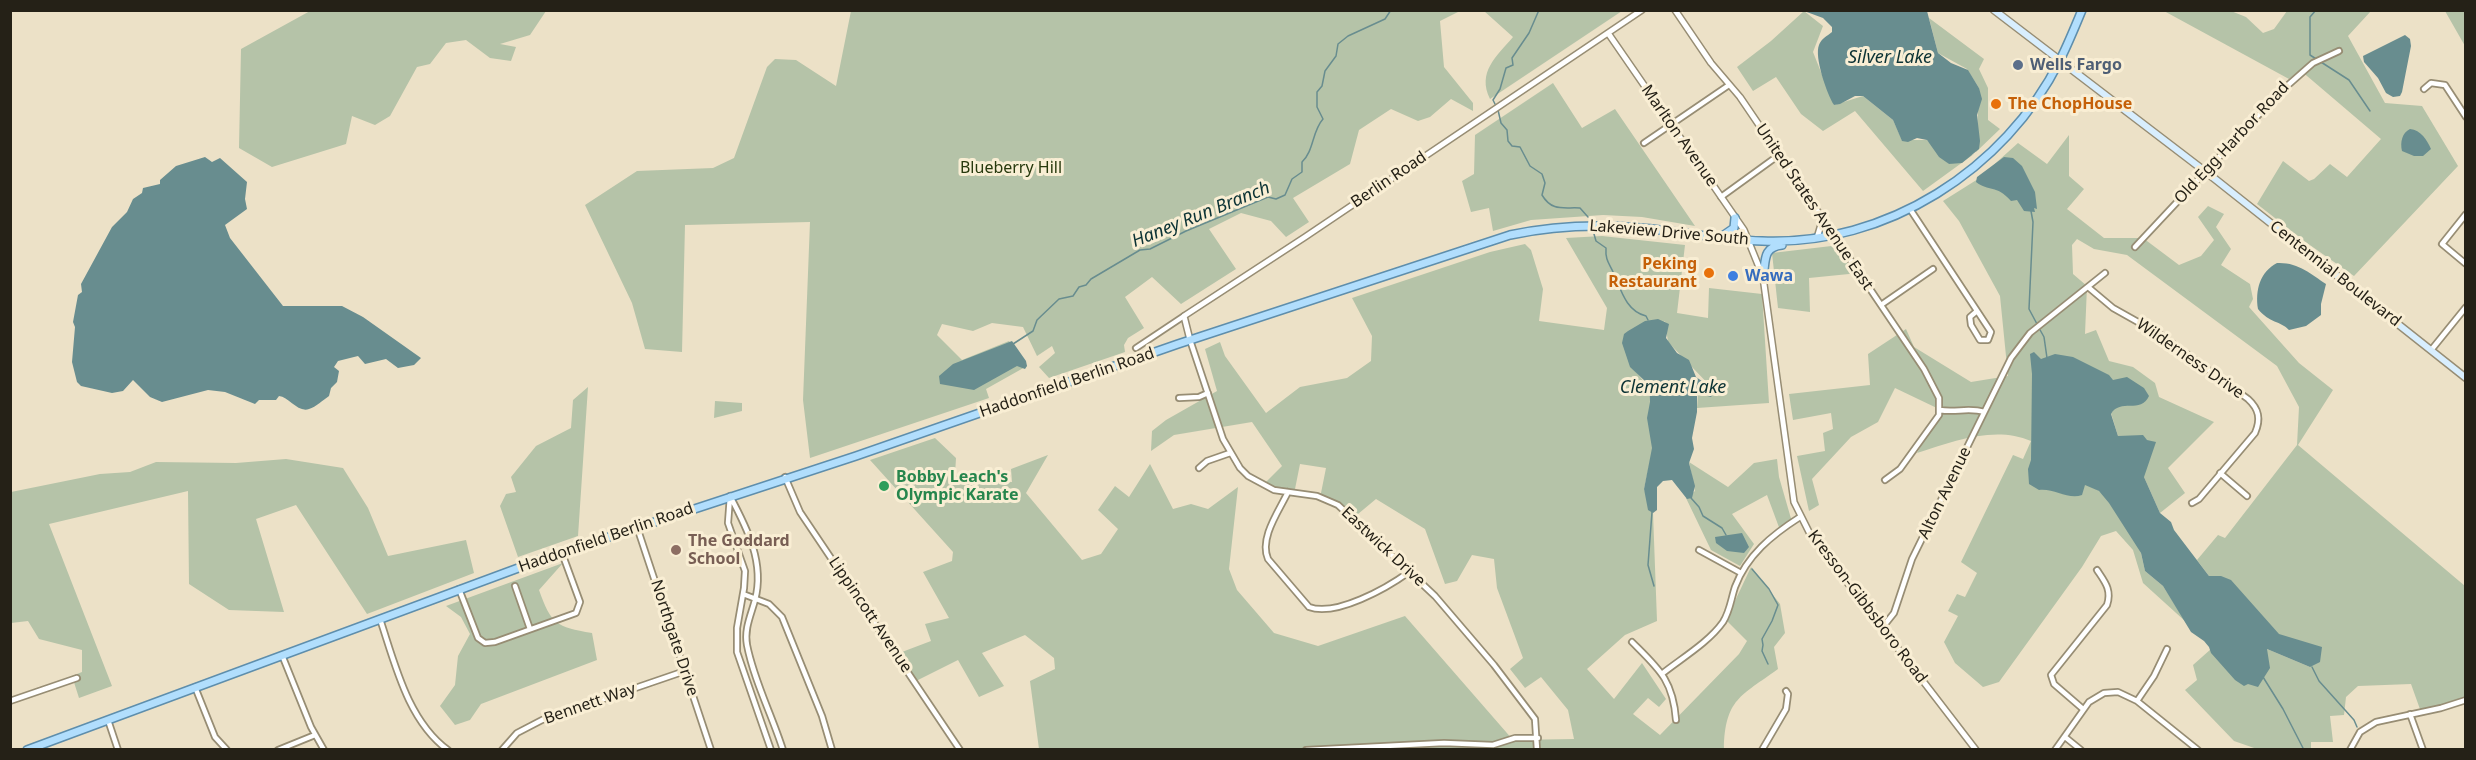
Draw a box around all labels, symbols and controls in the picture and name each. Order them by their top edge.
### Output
water label: Silver Lake [1848,47,1932,69]
place label: Wells Fargo [2030,55,2122,75]
marker: Wells Fargo [2011,58,2025,72]
street label: Old Egg Harbor Road [2171,78,2293,208]
street label: Marlton Avenue [1637,81,1721,191]
place label: The ChopHouse [2008,94,2132,114]
marker: The ChopHouse [1989,97,2003,111]
street label: United States Avenue East [1751,120,1877,294]
street label: Berlin Road [1348,148,1430,212]
park label: Blueberry Hill [960,158,1062,178]
water label: Haney Run Branch [1129,177,1273,253]
street label: Lakeview Drive South [1588,216,1750,250]
street label: Centennial Boulevard [2266,217,2404,331]
place label: Peking Restaurant [1608,254,1697,292]
marker: Peking Restaurant [1702,266,1716,280]
place label: Wawa [1745,266,1793,286]
marker: Wawa [1726,269,1740,283]
street label: Wilderness Drive [2133,315,2247,403]
street label: Haddonfield Berlin Road [977,344,1157,422]
water label: Clement Lake [1620,377,1726,399]
street label: Alton Avenue [1914,444,1976,542]
place label: Bobby Leach's Olympic Karate [896,467,1019,505]
marker: Bobby Leach's Olympic Karate [877,479,891,493]
street label: Haddonfield Berlin Road [516,499,696,577]
street label: Eastwick Drive [1337,503,1429,591]
street label: Kresson-Gibbsboro Road [1803,527,1931,687]
place label: The Goddard School [688,531,790,569]
marker: The Goddard School [669,543,683,557]
street label: Lippincott Avenue [824,553,916,677]
street label: Northgate Drive [646,577,702,699]
street label: Bennett Way [542,679,638,729]

